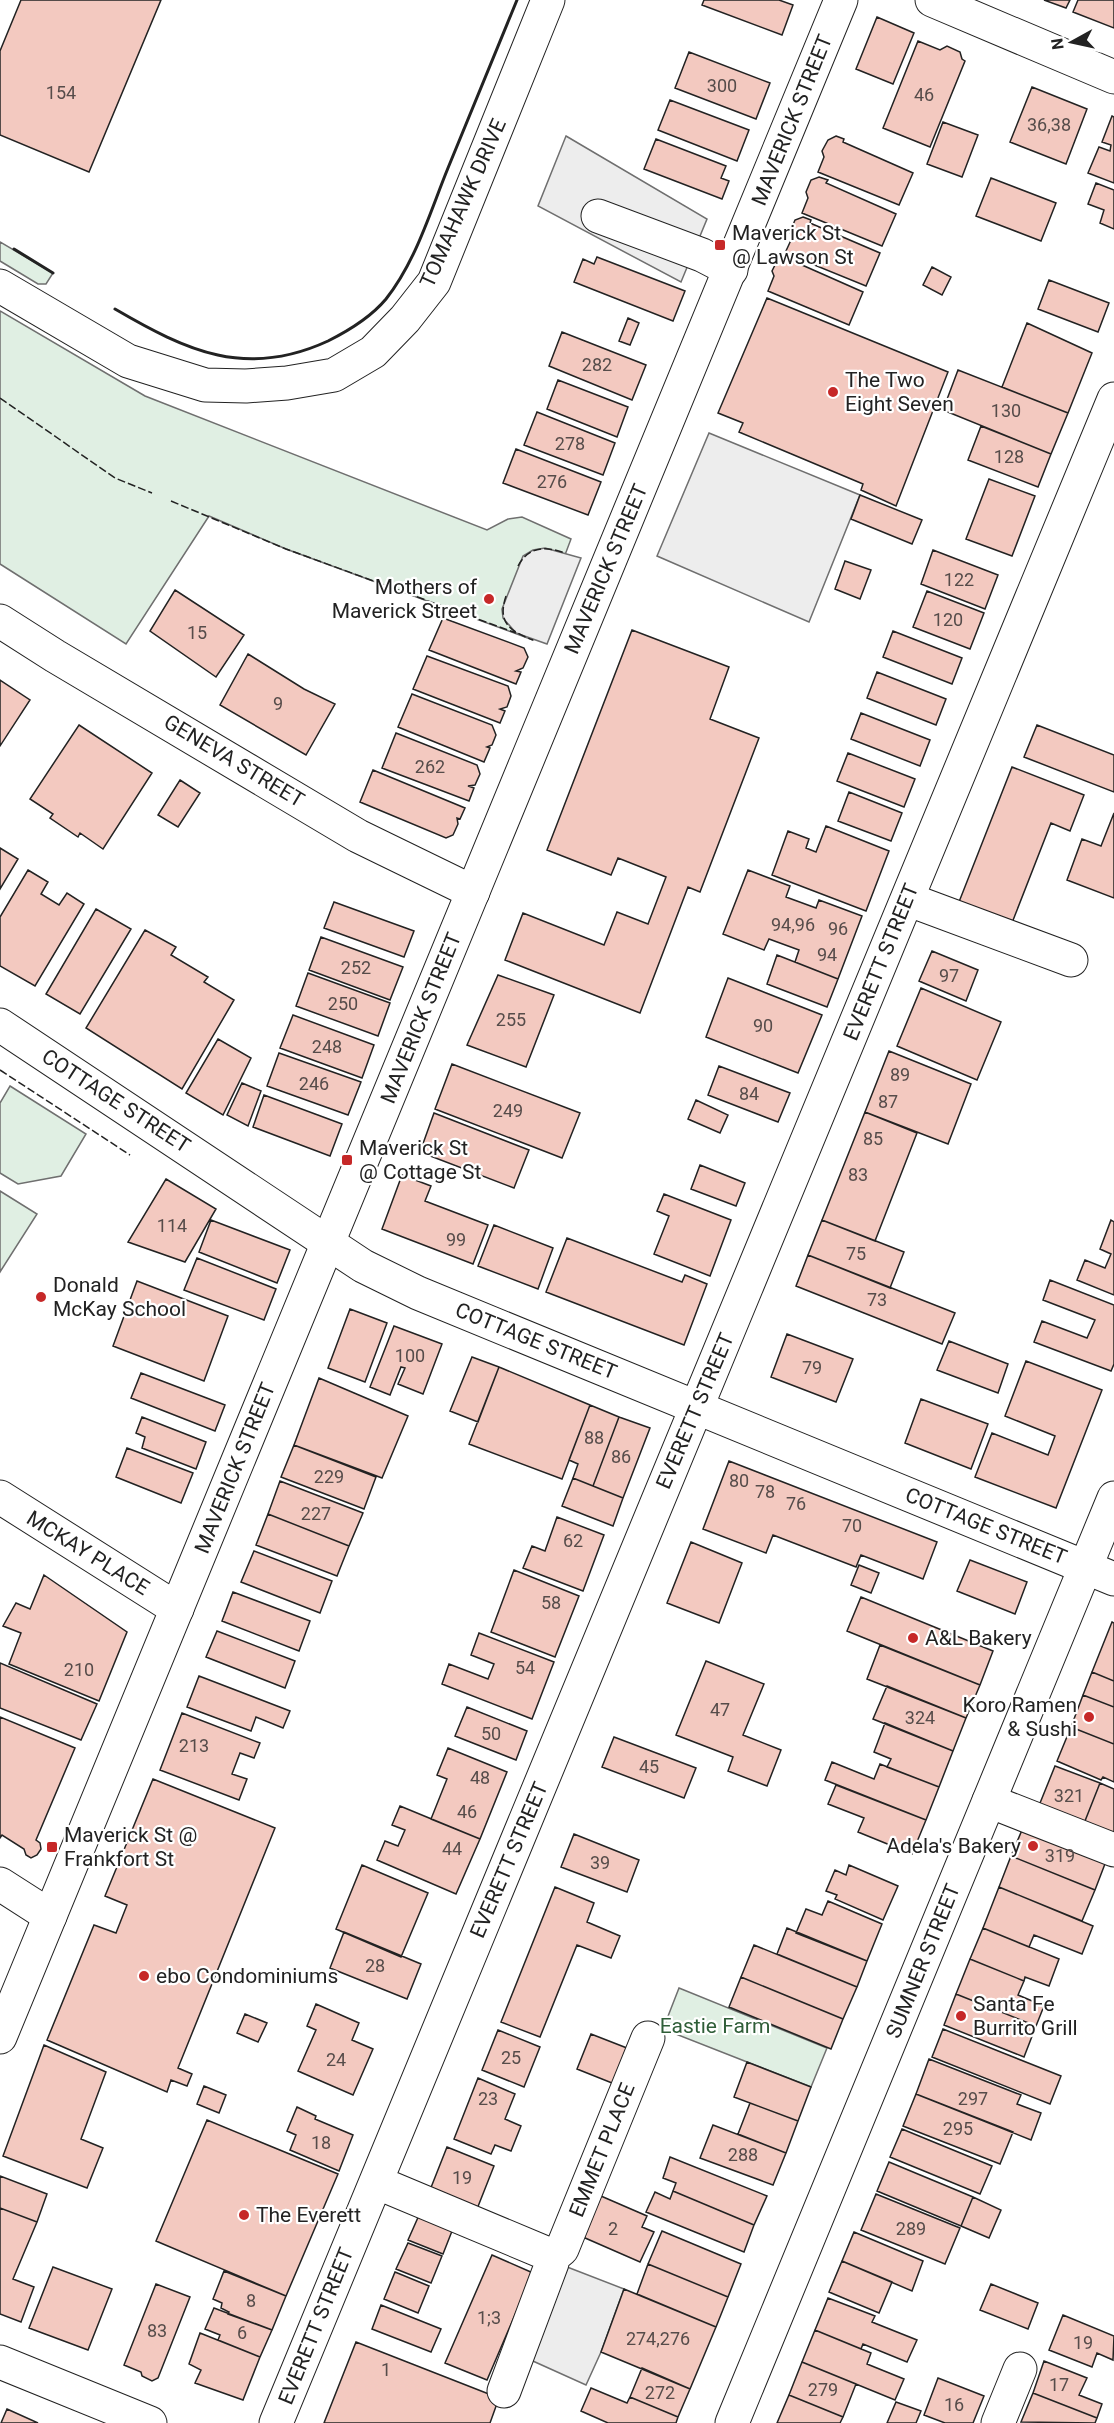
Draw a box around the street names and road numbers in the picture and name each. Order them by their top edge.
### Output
street label: MAVERICK STREET [747,31,837,209]
street label: TOMAHAWK DRIVE [415,115,511,291]
street label: MAVERICK STREET [559,480,653,657]
street label: GENEVA STREET [160,710,309,813]
street label: EVERETT STREET [839,880,924,1044]
street label: MAVERICK STREET [376,929,466,1107]
street label: COTTAGE STREET [37,1044,195,1158]
street label: COTTAGE STREET [452,1298,621,1384]
street label: EVERETT STREET [651,1329,739,1493]
street label: MAVERICK STREET [190,1379,280,1557]
street label: COTTAGE STREET [902,1483,1071,1569]
street label: MCKAY PLACE [22,1506,154,1600]
street label: EVERETT STREET [465,1778,553,1942]
street label: SUMNER STREET [881,1880,965,2042]
street label: EMMET PLACE [564,2080,640,2220]
street label: EVERETT STREET [274,2244,359,2408]

